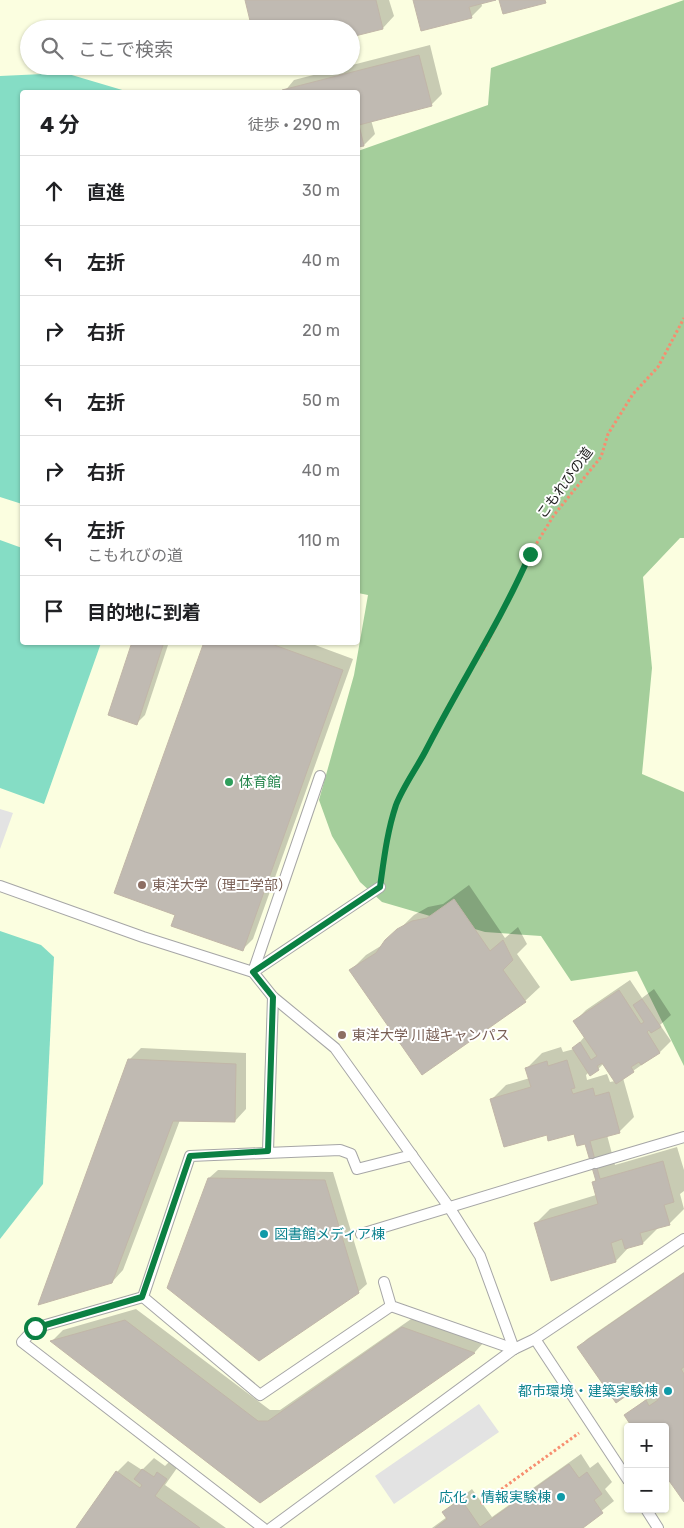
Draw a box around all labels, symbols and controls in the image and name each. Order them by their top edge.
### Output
search box [20,20,360,75]
icon: search [38,34,66,62]
text: ここで検索 [78,38,173,61]
text: 4 分 [40,112,80,137]
text: 徒歩 · 290 m [248,115,340,134]
icon: ahead [40,177,68,205]
text: 直進 [87,181,125,204]
text: 30 m [302,181,340,200]
icon: left [40,247,68,275]
text: 左折 [87,251,125,274]
text: 40 m [302,251,340,270]
icon: right [40,317,68,345]
text: 右折 [87,321,125,344]
text: 20 m [302,321,340,340]
icon: left [40,387,68,415]
text: 左折 [87,391,125,414]
text: 50 m [302,391,340,410]
street label: こもれびの道 [533,444,597,522]
icon: right [40,457,68,485]
text: 右折 [87,461,125,484]
text: 40 m [302,461,340,480]
text: 左折 [87,519,125,542]
icon: left [40,527,68,555]
text: 110 m [298,531,340,550]
route end [519,543,542,566]
text: こもれびの道 [87,546,183,565]
icon: arrive [40,597,68,625]
text: 目的地に到着 [87,601,201,624]
place label: 体育館 [239,774,281,791]
marker: 体育館 [223,776,235,788]
place label: 東洋大学（理工学部） [152,877,292,894]
marker: 東洋大学（理工学部） [136,879,148,891]
place label: 東洋大学 川越キャンパス [352,1027,509,1044]
marker: 東洋大学 川越キャンパス [336,1029,348,1041]
place label: 図書館メディア棟 [274,1226,385,1243]
marker: 図書館メディア棟 [258,1228,270,1240]
route start [24,1317,47,1340]
place label: 都市環境・建築実験棟 [518,1383,658,1400]
marker: 都市環境・建築実験棟 [662,1385,674,1397]
map controls [624,1423,669,1513]
button: + [624,1423,669,1468]
button: − [624,1468,669,1513]
place label: 応化・情報実験棟 [439,1489,551,1506]
marker: 応化・情報実験棟 [555,1491,567,1503]

